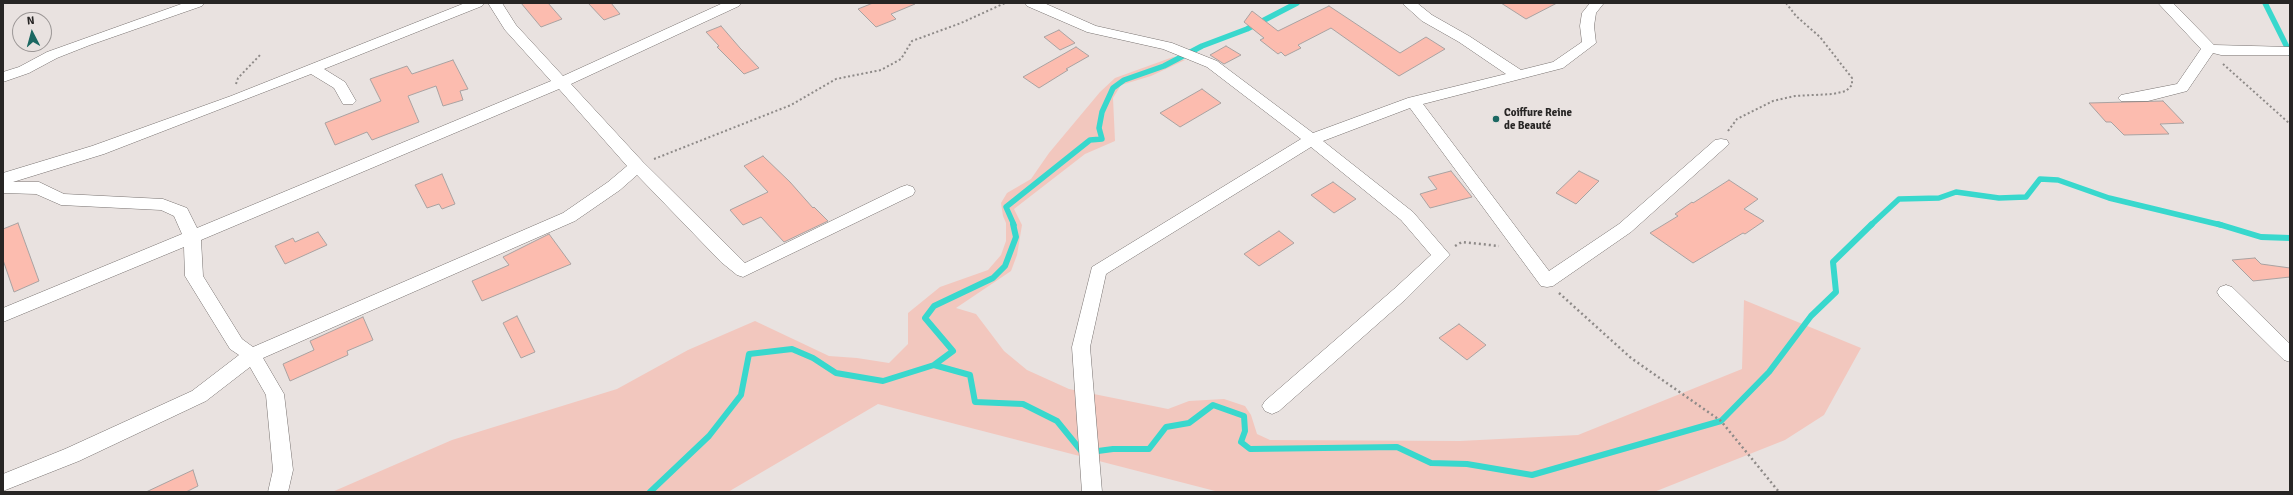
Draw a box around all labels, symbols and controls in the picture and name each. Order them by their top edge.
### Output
north arrow [12,12,52,52]
text: N [26,14,35,27]
place label: Coiffure Reine de Beauté [1504,106,1572,132]
marker: Coiffure Reine de Beauté [1491,114,1501,124]

